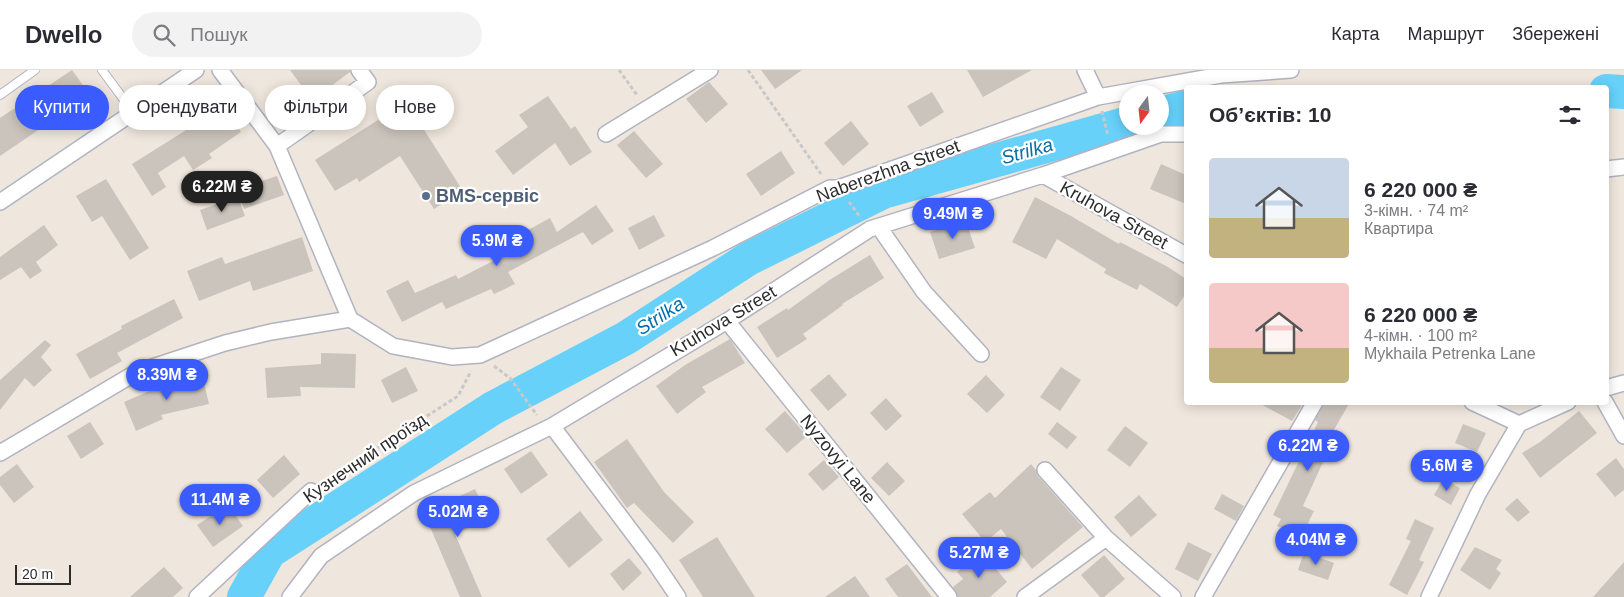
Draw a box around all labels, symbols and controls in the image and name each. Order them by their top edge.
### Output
search box [132,12,482,57]
text: Dwello [25,21,102,48]
icon: search [150,21,178,49]
text: Пошук [190,24,248,45]
text: Карта [1331,24,1379,44]
text: Маршрут [1407,24,1484,44]
text: Збережені [1512,24,1599,44]
chip: Купити [15,85,109,130]
chip: Орендувати [119,85,255,130]
chip: Фільтри [265,85,366,130]
chip: Нове [376,85,454,130]
north arrow [1119,85,1169,135]
map controls [1119,85,1169,135]
icon: filters [1556,101,1584,129]
text: Об’єктів: 10 [1209,103,1331,126]
water label: Strilka [999,134,1055,168]
street label: Naberezhna Street [814,136,962,206]
pin: 6.22M ₴ [176,170,268,213]
street label: Kruhova Street [1057,177,1171,253]
text: 6.22M ₴ [192,178,252,195]
icon: home [1249,178,1309,238]
text: 6 220 000 ₴ [1364,178,1477,201]
place label: BMS-сервіс [436,186,539,206]
marker: BMS-сервіс [420,190,432,202]
pin: 9.49M ₴ [907,198,999,240]
text: 3-кімн. · 74 m² [1364,202,1468,219]
text: 9.49M ₴ [923,205,983,222]
text: Квартира [1364,220,1433,237]
pin: 5.9M ₴ [456,224,538,267]
text: 5.9M ₴ [472,232,522,249]
street label: Kruhova Street [666,282,780,360]
water label: Strilka [632,293,688,339]
icon: home [1249,303,1309,363]
text: 6 220 000 ₴ [1364,303,1477,326]
text: 4-кімн. · 100 m² [1364,327,1477,344]
text: Mykhaila Petrenka Lane [1364,345,1536,362]
pin: 8.39M ₴ [121,358,213,401]
text: 8.39M ₴ [137,366,197,383]
street label: Кузнечний проїзд [299,409,431,507]
street label: Nyzovyi Lane [796,411,880,507]
pin: 6.22M ₴ [1262,430,1354,472]
text: 6.22M ₴ [1278,437,1338,454]
pin: 5.6M ₴ [1406,450,1488,492]
text: 5.6M ₴ [1422,457,1472,474]
pin: 11.4M ₴ [174,484,266,526]
text: 11.4M ₴ [191,491,249,508]
pin: 5.02M ₴ [412,496,504,538]
text: 5.02M ₴ [428,503,488,520]
pin: 4.04M ₴ [1270,524,1362,566]
text: 4.04M ₴ [1286,531,1346,548]
pin: 5.27M ₴ [933,536,1025,579]
text: 5.27M ₴ [949,544,1009,561]
scale bar [15,562,71,585]
text: 20 m [22,566,53,582]

